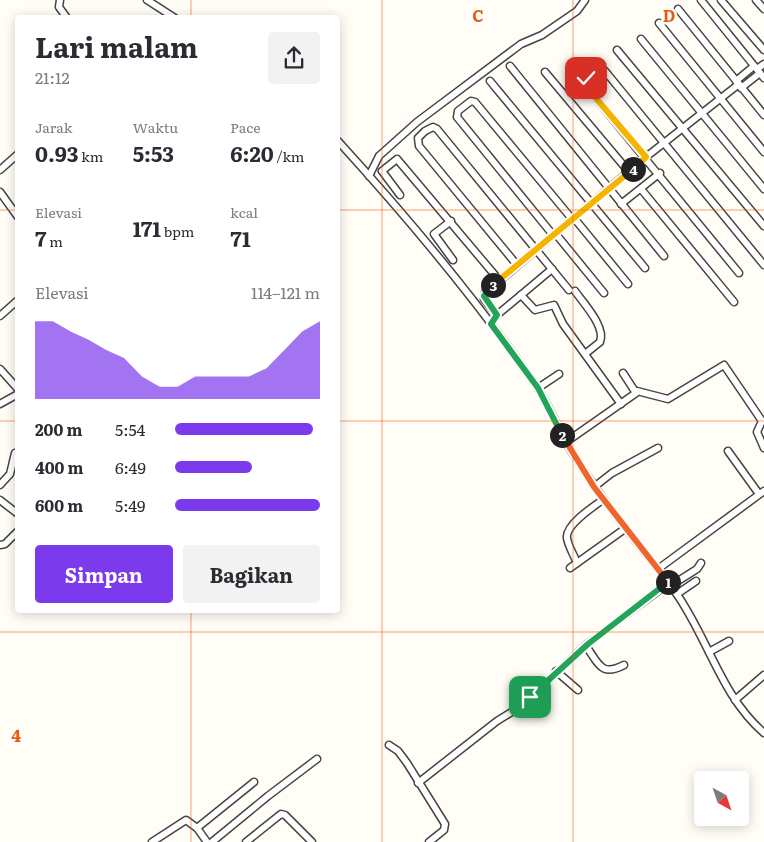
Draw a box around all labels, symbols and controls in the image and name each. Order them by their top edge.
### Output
text: C [472,3,484,27]
text: D [663,3,675,27]
text: Lari malam [35,25,198,67]
button: share [268,32,320,84]
pin [565,57,607,99]
icon: check [572,64,600,92]
text: 21:12 [35,65,70,89]
text: Jarak [35,117,72,137]
text: Waktu [133,117,178,137]
text: Pace [230,117,260,137]
text: 0.93 [35,137,78,168]
text: 5:53 [133,137,174,168]
text: 6:20 [230,137,274,168]
text: km [78,146,103,166]
text: /km [274,146,304,166]
pin: 4 [620,156,646,182]
text: 4 [629,159,638,179]
text: Elevasi [35,202,82,222]
text: kcal [230,202,258,222]
text: 171 [133,212,161,243]
text: bpm [161,221,194,241]
text: 7 [35,222,46,253]
text: 71 [230,222,251,253]
text: m [46,231,63,251]
pin: 3 [480,272,506,298]
text: 3 [490,275,497,295]
text: Elevasi [35,280,89,304]
text: 114–121 m [251,280,320,304]
text: 200 m [35,417,82,441]
text: 5:54 [115,417,145,441]
pin: 2 [550,422,574,448]
text: 2 [559,425,566,445]
text: 400 m [35,455,84,479]
text: 6:49 [115,455,146,479]
text: 600 m [35,493,83,517]
text: 5:49 [115,493,145,517]
button: Simpan [35,545,173,603]
button: Bagikan [183,545,320,603]
pin: 1 [656,570,680,594]
text: 1 [666,572,671,592]
pin [509,676,551,718]
icon: arrive [516,683,544,711]
text: 4 [11,723,21,747]
north arrow [694,771,749,826]
map controls [694,771,749,826]

